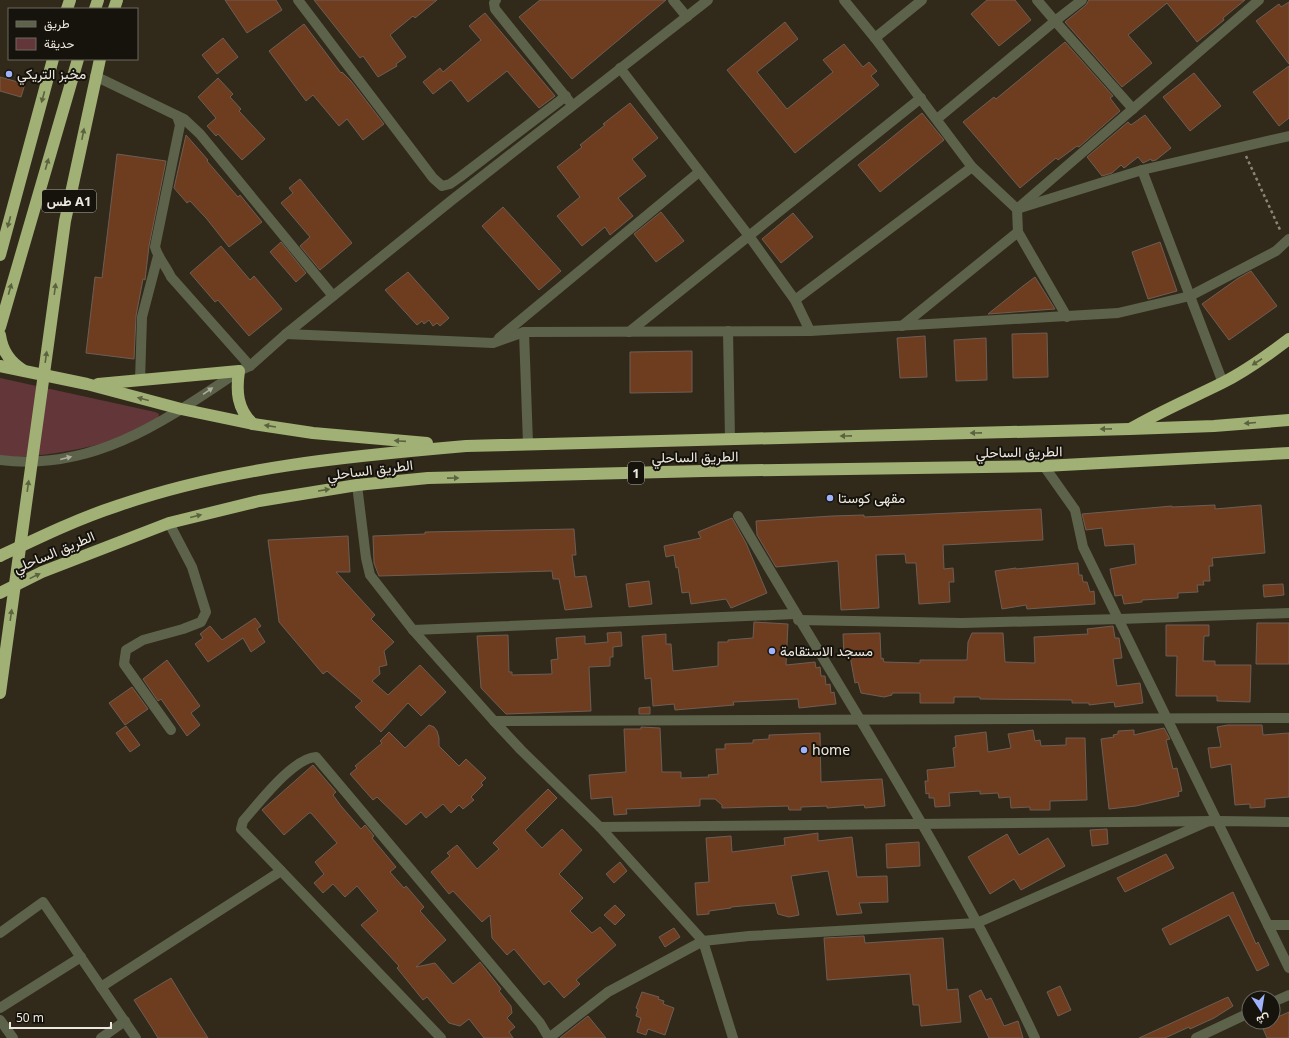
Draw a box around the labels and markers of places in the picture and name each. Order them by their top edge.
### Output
place label: مخبز التريكي [17,64,86,86]
marker: مخبز التريكي [4,69,14,79]
place label: مقهى كوستا [838,488,905,507]
marker: مقهى كوستا [825,493,835,503]
place label: مسجد الاستقامة [780,641,873,660]
marker: مسجد الاستقامة [767,646,777,656]
place label: home [812,740,850,759]
marker: home [799,745,809,755]

